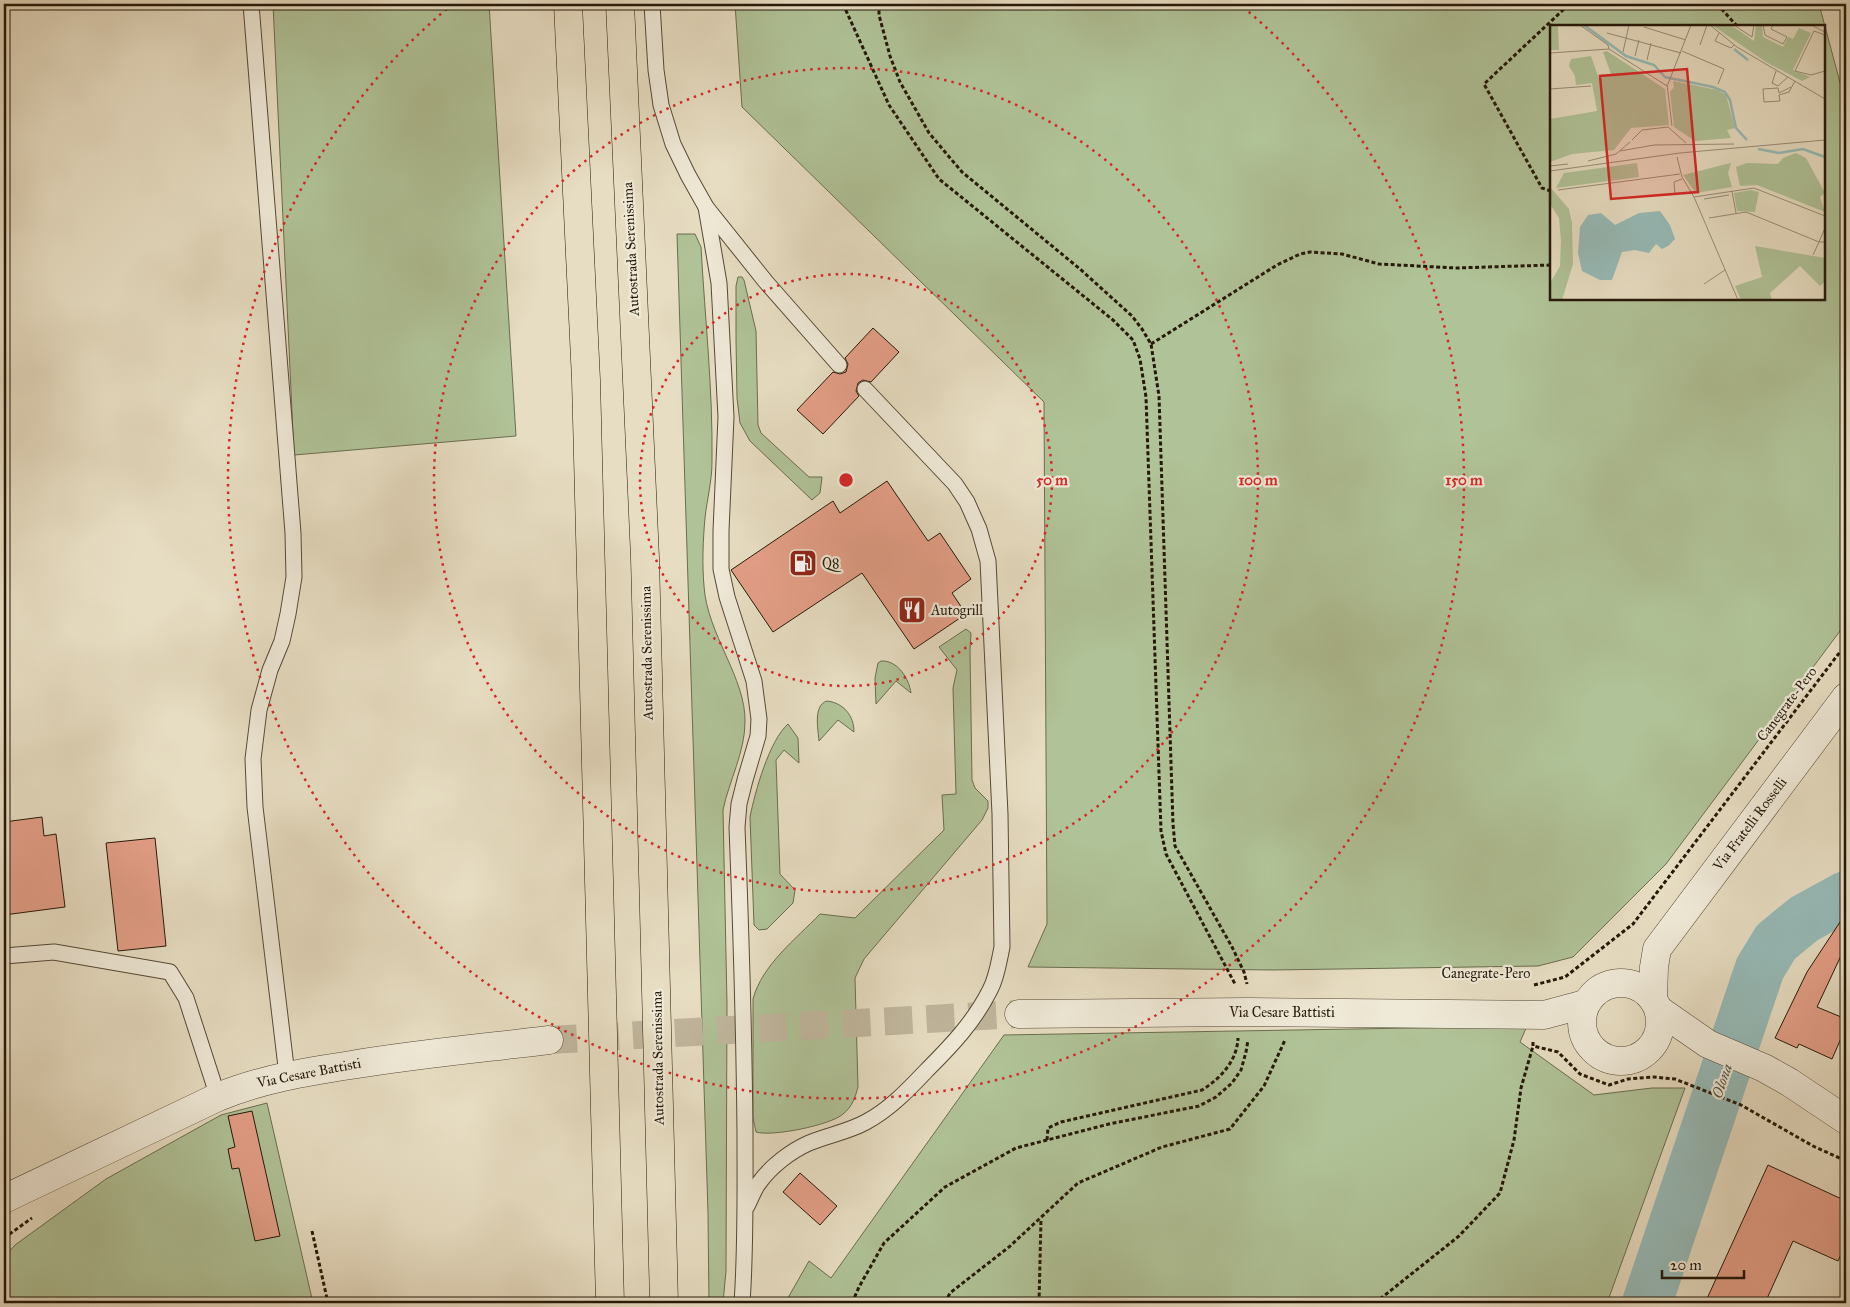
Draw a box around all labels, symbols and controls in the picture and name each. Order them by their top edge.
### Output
inset map [1550,25,1825,300]
street label: Autostrada Serenissima [619,182,643,317]
centre of rings [837,471,855,489]
text: 50 m [1036,471,1068,489]
text: 100 m [1238,471,1278,489]
text: 150 m [1445,471,1483,489]
fuel station icon: Q8 [788,548,818,578]
place label: Q8 [822,555,842,572]
street label: Autostrada Serenissima [637,586,657,721]
restaurant icon: Autogrill [897,595,927,625]
place label: Autogrill [930,602,983,619]
street label: Canegrate-Pero [1753,663,1821,745]
street label: Via Fratelli Rosselli [1709,774,1791,875]
street label: Canegrate-Pero [1442,965,1530,982]
street label: Autostrada Serenissima [648,991,668,1126]
street label: Via Cesare Battisti [1228,1004,1335,1021]
street label: Via Cesare Battisti [254,1055,363,1092]
water label: Olona [1708,1061,1736,1101]
scale bar [1662,1247,1745,1279]
text: 20 m [1670,1256,1702,1274]

